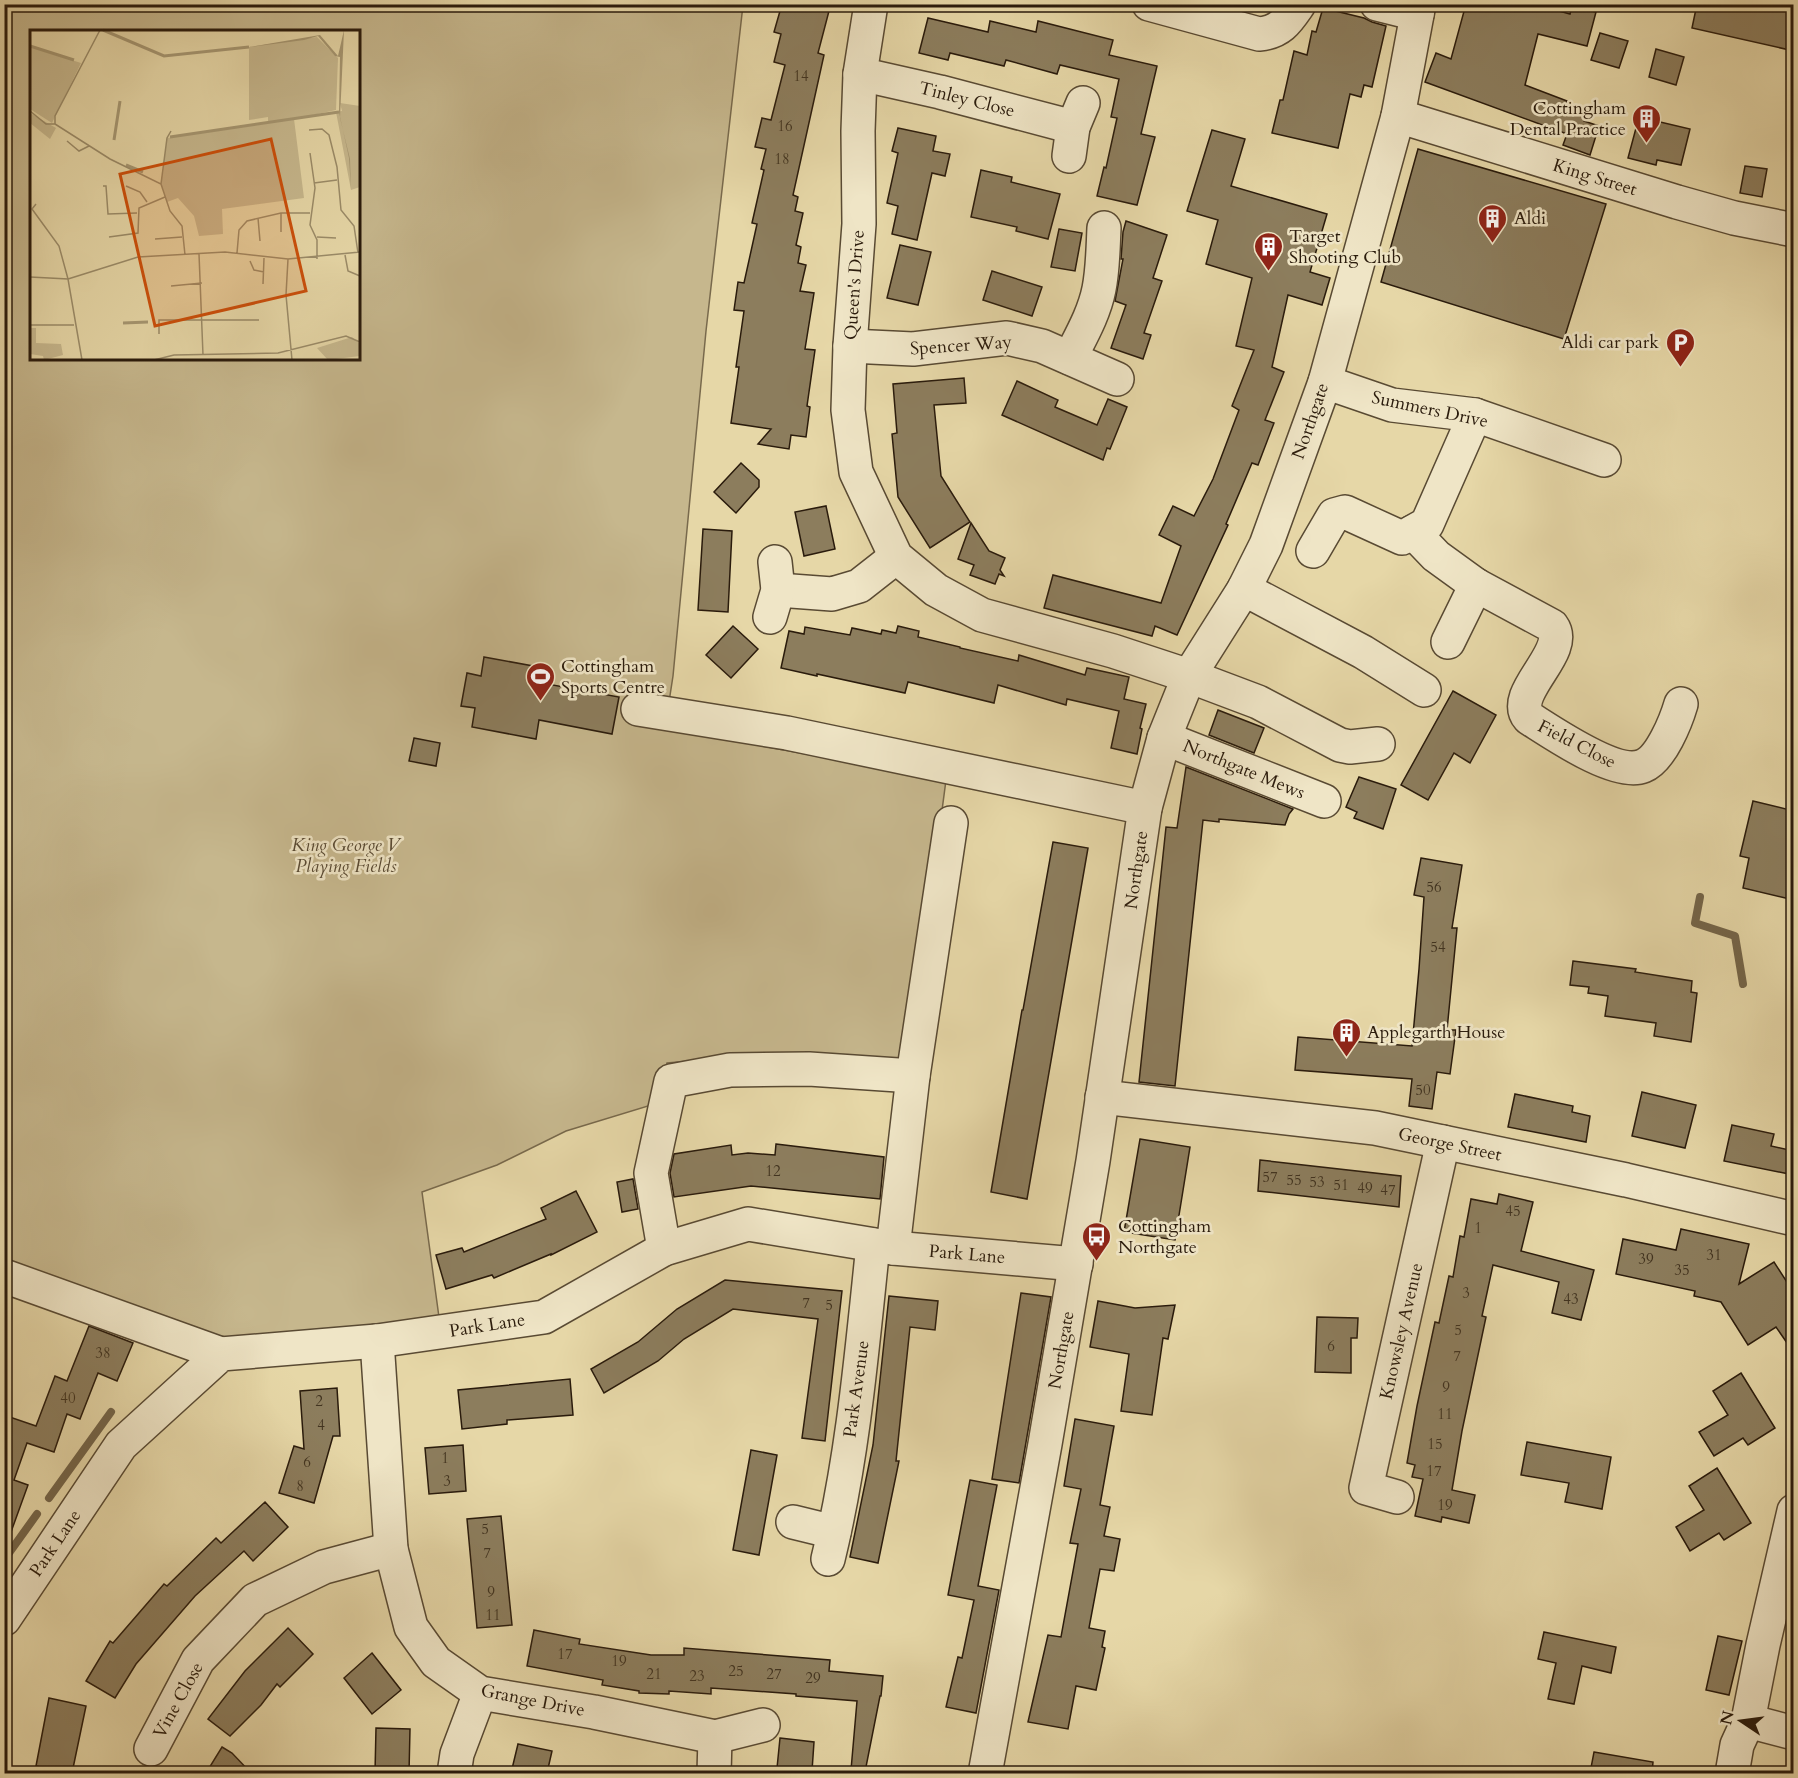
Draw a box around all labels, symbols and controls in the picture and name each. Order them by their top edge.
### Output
inset map [30,30,360,360]
house number: 14 [793,66,809,86]
street label: Tinley Close [916,76,1017,123]
place label: Cottingham Dental Practice [1510,96,1627,142]
building icon: Cottingham Dental Practice [1631,102,1663,144]
house number: 16 [777,116,793,136]
house number: 18 [774,149,790,169]
street label: King Street [1550,153,1640,202]
building icon: Aldi [1477,202,1509,244]
place label: Aldi [1514,206,1546,231]
place label: Target Shooting Club [1289,224,1401,270]
street label: Queen's Drive [838,229,871,341]
building icon: Target Shooting Club [1252,230,1284,272]
parking icon: Aldi car park [1664,326,1696,368]
street label: Spencer Way [909,329,1013,362]
place label: Aldi car park [1561,330,1659,355]
street label: Northgate [1286,380,1335,463]
street label: Summers Drive [1369,385,1490,434]
place label: Cottingham Sports Centre [561,654,665,700]
sports icon: Cottingham Sports Centre [524,660,556,702]
street label: Field Close [1533,714,1620,775]
street label: Northgate Mews [1179,734,1308,805]
street label: Northgate [1119,829,1154,911]
park label: King George V Playing Fields [292,833,402,879]
house number: 56 [1426,877,1442,897]
house number: 54 [1430,937,1446,957]
building icon: Applegarth House [1330,1016,1362,1058]
place label: Applegarth House [1367,1020,1505,1045]
house number: 50 [1415,1080,1431,1100]
street label: George Street [1396,1121,1504,1168]
house number: 12 [765,1161,781,1181]
house number: 57 [1262,1167,1278,1187]
house number: 55 [1286,1170,1302,1190]
house number: 53 [1309,1172,1325,1192]
house number: 51 [1333,1175,1349,1195]
house number: 49 [1357,1178,1373,1198]
house number: 47 [1380,1180,1396,1200]
house number: 45 [1505,1201,1521,1221]
place label: Cottingham Northgate [1118,1214,1212,1260]
house number: 1 [1474,1218,1482,1238]
bus stop icon: Cottingham Northgate [1081,1220,1113,1262]
street label: Park Lane [928,1239,1006,1270]
house number: 31 [1706,1245,1722,1265]
house number: 39 [1638,1249,1654,1269]
street label: Knowsley Avenue [1374,1260,1429,1402]
house number: 35 [1674,1260,1690,1280]
house number: 3 [1462,1283,1470,1303]
house number: 43 [1563,1289,1579,1309]
house number: 7 [802,1293,810,1313]
house number: 5 [825,1295,833,1315]
street label: Park Lane [447,1307,527,1344]
street label: Northgate [1042,1309,1081,1391]
house number: 5 [1454,1320,1462,1340]
house number: 6 [1327,1336,1335,1356]
street label: Park Avenue [837,1339,876,1439]
house number: 38 [95,1343,111,1363]
house number: 7 [1453,1346,1461,1366]
house number: 9 [1442,1377,1450,1397]
house number: 40 [60,1388,76,1408]
house number: 2 [315,1391,323,1411]
house number: 11 [1437,1404,1453,1424]
house number: 4 [317,1415,325,1435]
house number: 15 [1427,1434,1443,1454]
house number: 1 [441,1448,449,1468]
house number: 6 [303,1452,311,1472]
house number: 17 [1426,1461,1442,1481]
house number: 3 [443,1471,451,1491]
house number: 8 [296,1476,304,1496]
house number: 19 [1437,1495,1453,1515]
street label: Park Lane [24,1505,87,1582]
house number: 5 [481,1519,489,1539]
house number: 7 [483,1543,491,1563]
house number: 9 [487,1582,495,1602]
house number: 11 [485,1605,501,1625]
house number: 17 [557,1644,573,1664]
house number: 19 [611,1651,627,1671]
street label: Vine Close [147,1658,210,1743]
house number: 25 [728,1661,744,1681]
house number: 21 [646,1664,662,1684]
house number: 27 [766,1664,782,1684]
house number: 23 [689,1666,705,1686]
house number: 29 [805,1668,821,1688]
street label: Grange Drive [479,1678,587,1723]
north arrow [1711,1691,1771,1751]
text: N [1715,1709,1740,1727]

